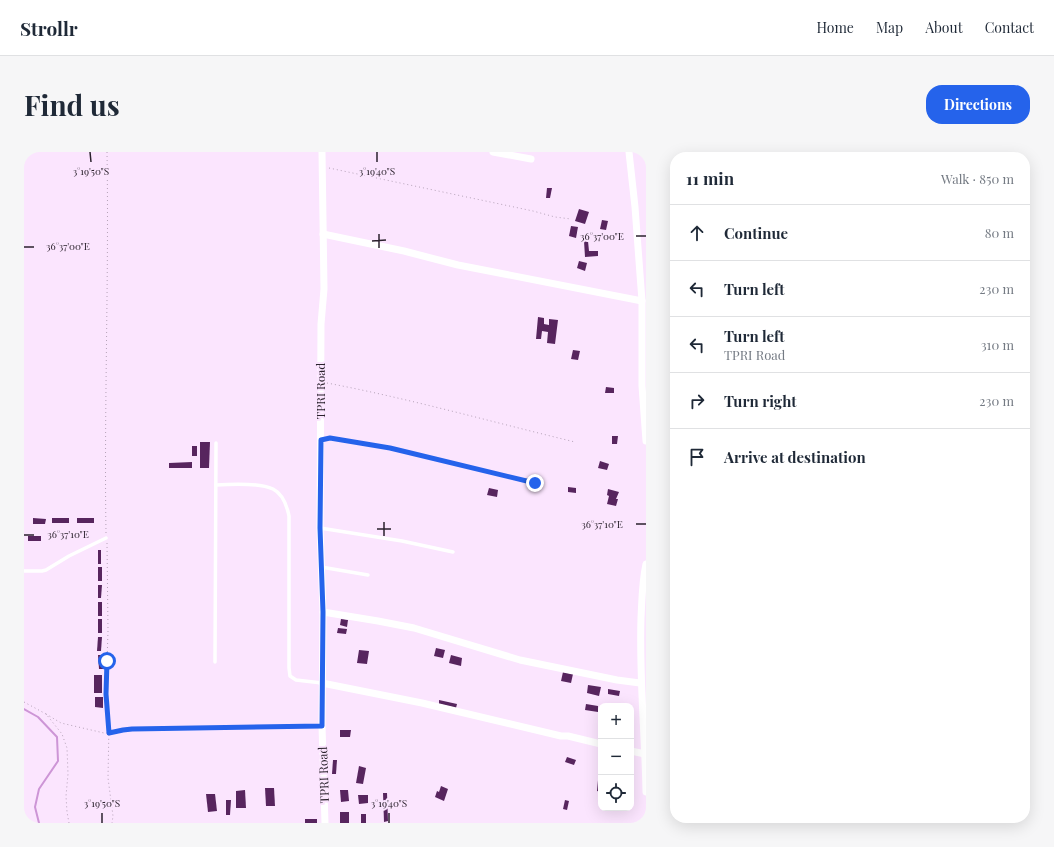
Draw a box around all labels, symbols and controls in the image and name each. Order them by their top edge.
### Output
text: Strollr [20,15,78,41]
text: Home [816,18,854,37]
text: Map [876,18,903,37]
text: About [925,18,963,37]
text: Contact [985,18,1034,37]
button: Directions [926,85,1030,124]
text: Find us [24,86,120,123]
text: 3°19'50"S [73,164,109,178]
text: 3°19'40"S [359,164,395,178]
text: 11 min [686,167,734,189]
text: Walk · 850 m [941,170,1014,187]
icon: ahead [686,222,708,244]
text: Continue [724,223,788,243]
text: 80 m [985,224,1014,241]
text: 36°37'00"E [580,229,624,243]
text: 36°37'00"E [46,239,90,253]
icon: left [686,278,708,300]
text: Turn left [724,279,785,299]
text: 230 m [979,280,1014,297]
text: Turn left [724,326,785,346]
icon: left [686,334,708,356]
text: 310 m [981,336,1014,353]
text: TPRI Road [724,346,785,363]
street label: TPRI Road [312,363,328,419]
icon: right [686,390,708,412]
text: Turn right [724,391,797,411]
text: 230 m [979,392,1014,409]
icon: arrive [686,446,708,468]
text: Arrive at destination [724,447,866,467]
route end [526,474,544,492]
text: 36°37'10"E [581,517,623,531]
text: 36°37'10"E [47,527,89,541]
route start [98,652,116,670]
map controls [598,703,634,811]
button: + [598,703,634,739]
button: − [598,739,634,775]
street label: TPRI Road [314,746,332,804]
button: locate [598,775,634,811]
text: 3°19'50"S [84,796,120,810]
text: 3°19'40"S [371,796,407,810]

